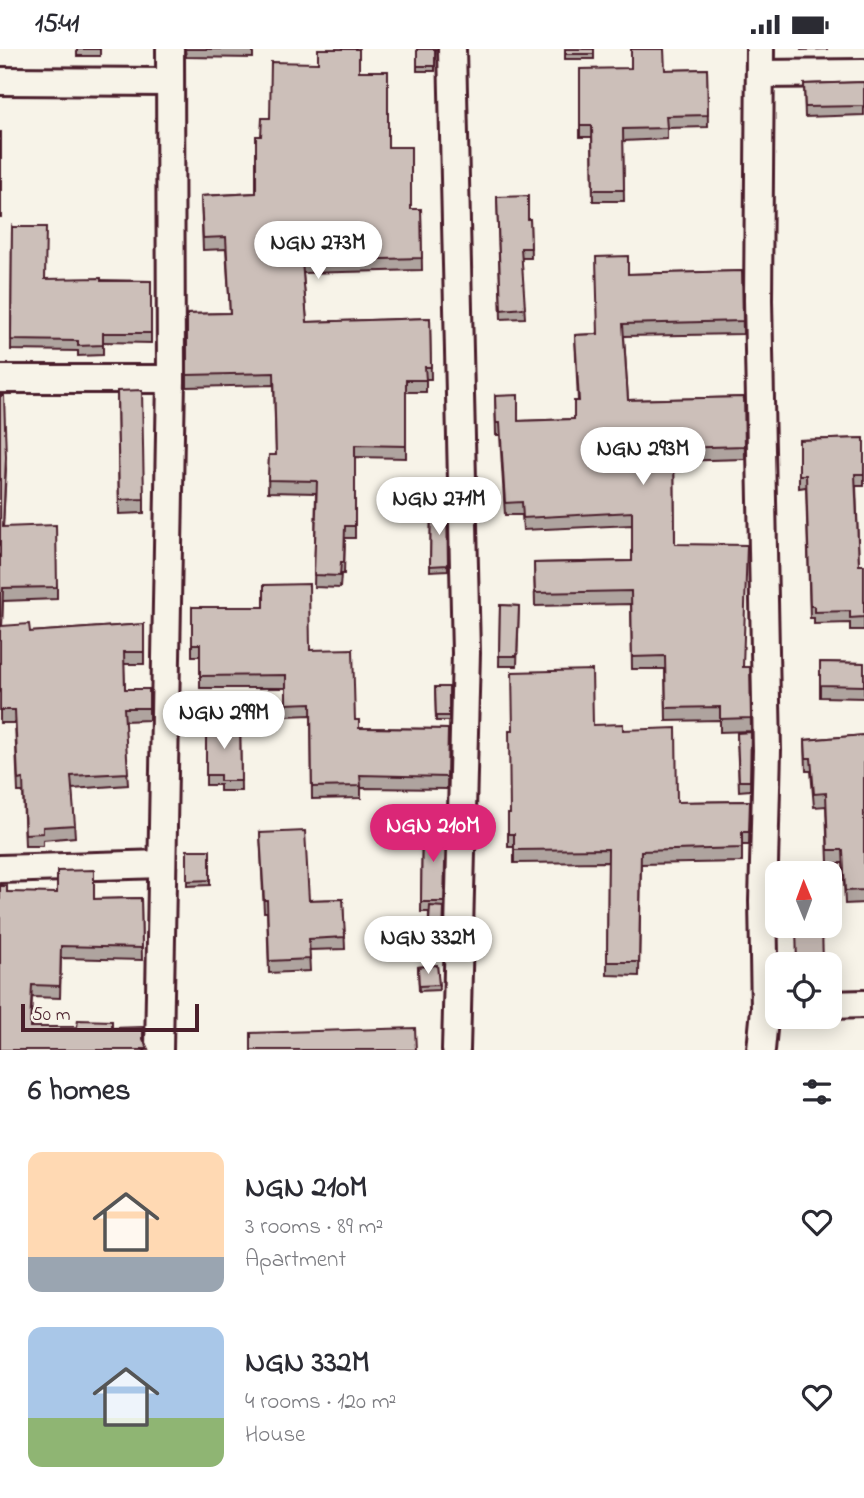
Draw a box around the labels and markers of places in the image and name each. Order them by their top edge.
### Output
pin: NGN 273M [246,222,390,281]
pin: NGN 293M [571,427,715,487]
pin: NGN 271M [367,477,511,537]
pin: NGN 299M [152,691,296,751]
pin: NGN 210M [361,805,505,864]
pin: NGN 332M [356,916,500,976]

